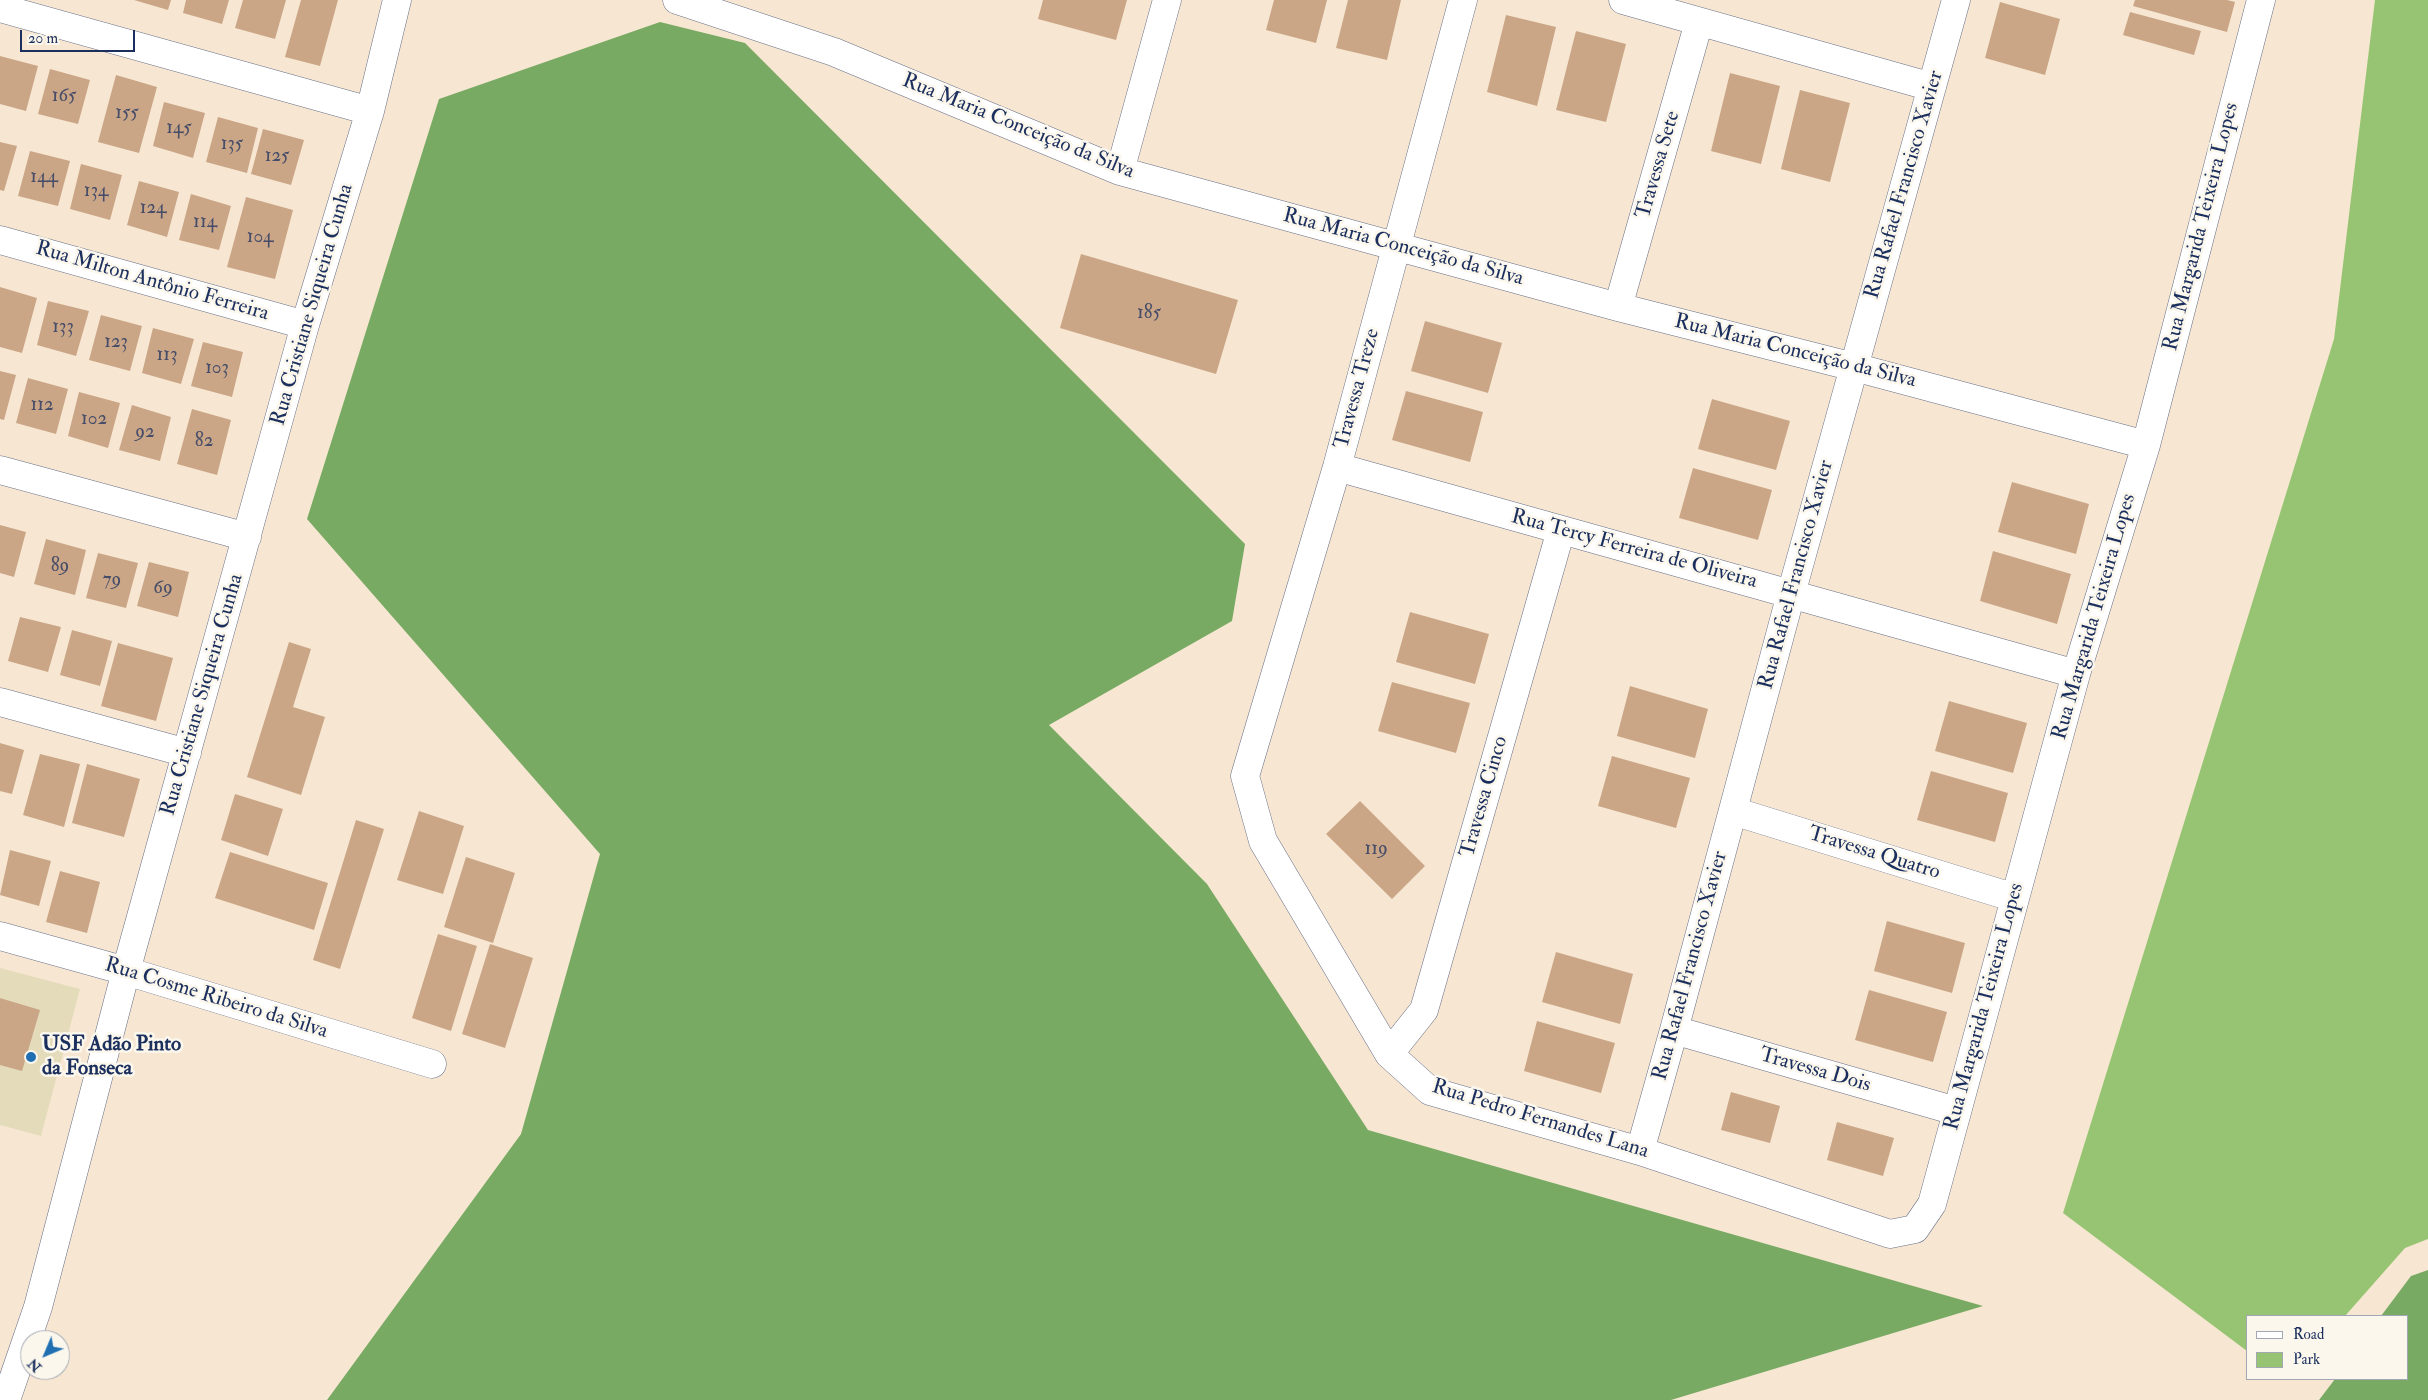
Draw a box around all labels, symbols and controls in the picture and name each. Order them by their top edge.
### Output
scale bar [22,20,138,52]
text: 20 m [28,29,58,48]
street label: Rua Rafael Francisco Xavier [1860,68,1950,302]
street label: Rua Maria Conceição da Silva [898,69,1138,185]
house number: 165 [52,86,76,108]
street label: Rua Margarida Teixeira Lopes [2159,100,2245,354]
house number: 155 [115,103,139,125]
street label: Travessa Sete [1632,108,1686,222]
house number: 145 [166,118,192,140]
house number: 135 [221,134,243,156]
house number: 125 [265,146,289,168]
house number: 144 [30,167,58,189]
house number: 134 [84,181,108,203]
street label: Rua Cristiane Siqueira Cunha [266,181,360,429]
house number: 124 [140,198,166,220]
street label: Rua Maria Conceição da Silva [1280,204,1526,292]
house number: 114 [193,212,217,234]
house number: 104 [247,227,273,249]
street label: Rua Milton Antônio Ferreira [32,237,272,327]
house number: 185 [1137,303,1161,325]
street label: Rua Maria Conceição da Silva [1672,310,1918,394]
house number: 133 [52,317,74,339]
street label: Travessa Treze [1330,326,1386,452]
house number: 123 [104,332,128,354]
house number: 113 [157,345,177,367]
house number: 103 [205,358,229,380]
house number: 112 [30,395,54,417]
house number: 102 [81,409,107,431]
house number: 92 [135,422,155,444]
house number: 82 [195,431,213,453]
street label: Rua Rafael Francisco Xavier [1754,458,1840,692]
street label: Rua Margarida Teixeira Lopes [2048,491,2142,743]
street label: Rua Tercy Ferreira de Oliveira [1508,505,1760,595]
house number: 89 [51,556,69,578]
house number: 79 [103,570,121,592]
street label: Rua Cristiane Siqueira Cunha [156,571,250,819]
house number: 69 [153,578,173,600]
street label: Travessa Cinco [1456,734,1514,860]
street label: Travessa Quatro [1805,822,1943,886]
house number: 119 [1364,839,1388,861]
street label: Rua Rafael Francisco Xavier [1648,849,1734,1083]
street label: Rua Margarida Teixeira Lopes [1940,881,2030,1133]
street label: Rua Cosme Ribeiro da Silva [101,953,331,1045]
place label: USF Adão Pinto da Fonseca [42,1032,181,1082]
street label: Travessa Dois [1757,1043,1873,1099]
marker: USF Adão Pinto da Fonseca [24,1050,38,1064]
street label: Rua Pedro Fernandes Lana [1429,1075,1651,1165]
legend [2246,1315,2408,1380]
text: Road [2293,1325,2324,1344]
north arrow [20,1330,70,1380]
text: Park [2293,1350,2320,1369]
text: N [24,1355,45,1376]

